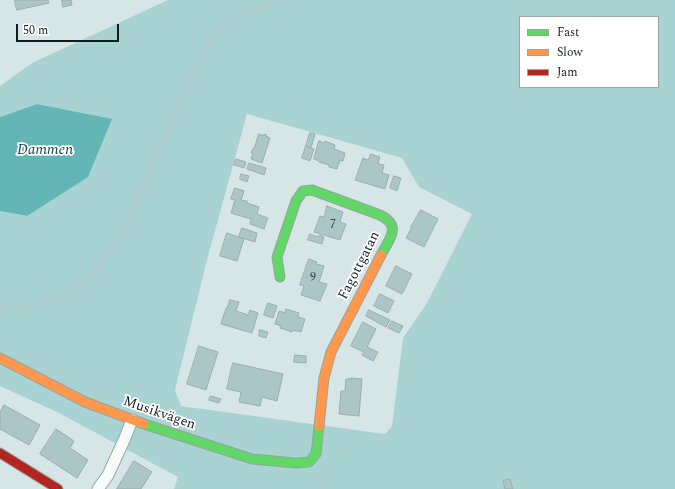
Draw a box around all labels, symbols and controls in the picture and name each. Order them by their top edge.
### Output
scale bar [18,16,121,42]
legend [519,16,659,88]
text: 50 m [23,21,48,40]
text: Fast [557,23,579,42]
text: Slow [557,43,582,62]
text: Jam [557,63,578,82]
water label: Dammen [17,142,73,160]
house number: 7 [330,219,336,233]
street label: Fagottgatan [336,229,384,303]
house number: 9 [310,272,316,286]
street label: Musikvägen [121,394,197,434]

